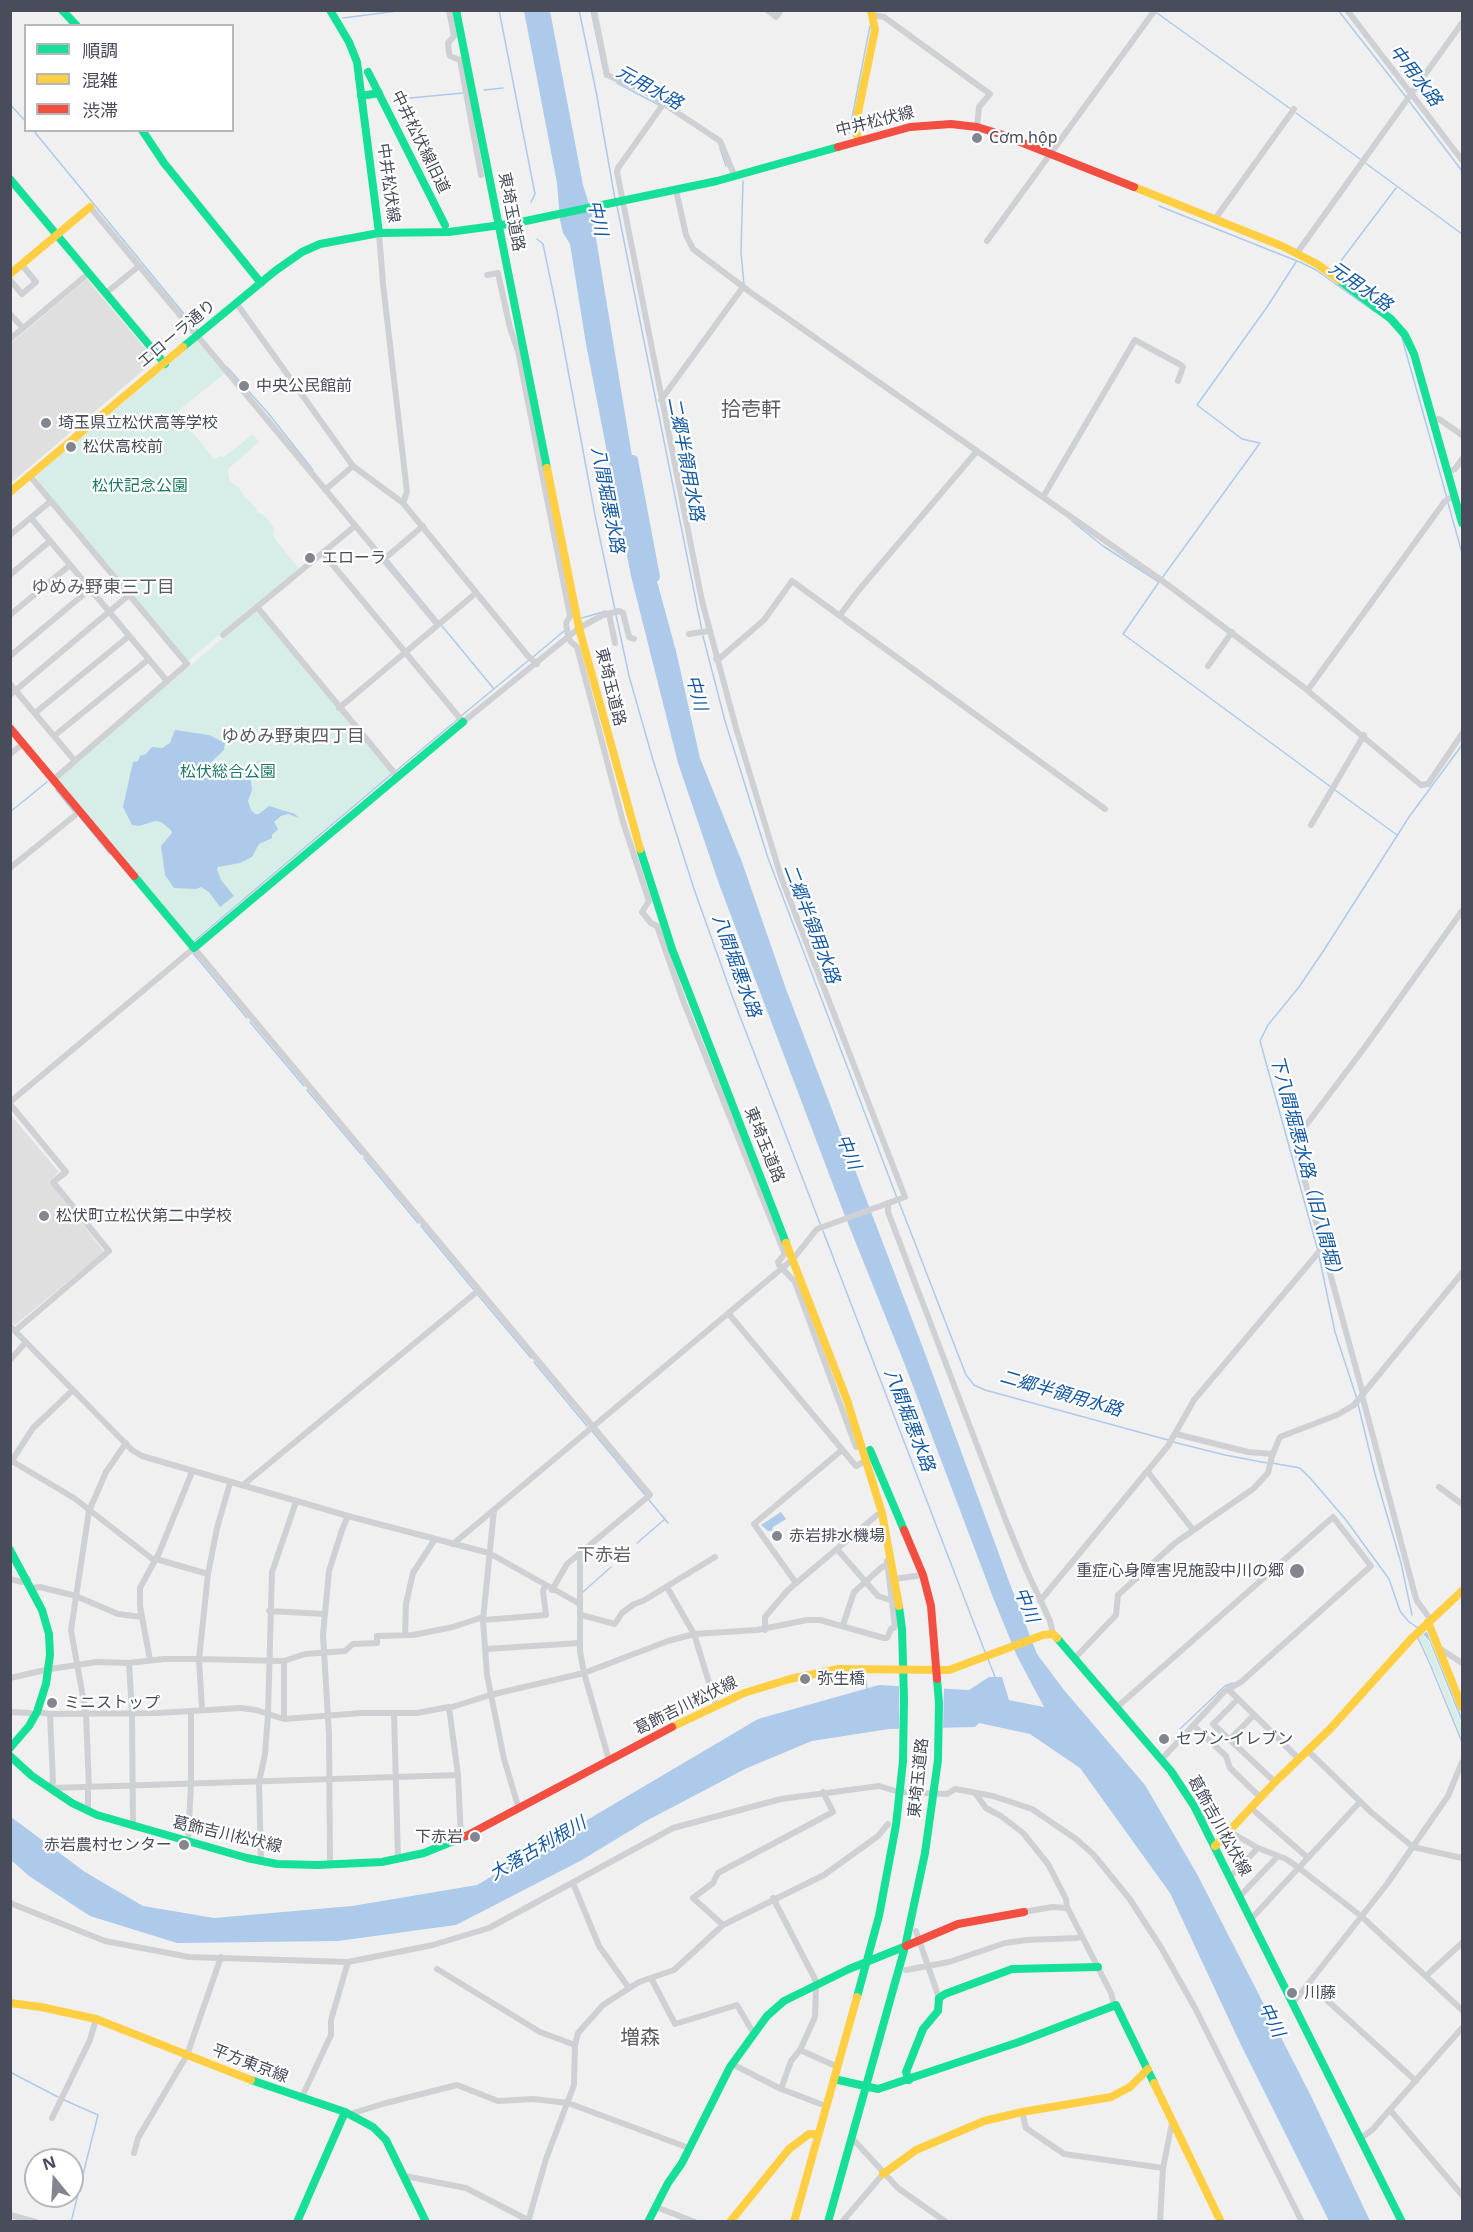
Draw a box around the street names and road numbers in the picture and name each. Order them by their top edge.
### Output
street label: 中井松伏線旧道 [387,87,453,197]
street label: 中井松伏線 [834,103,916,141]
street label: 中井松伏線 [373,142,403,224]
street label: 東埼玉道路 [494,171,528,253]
street label: エローラ通り [134,296,220,372]
street label: 東埼玉道路 [591,646,629,728]
street label: 東埼玉道路 [740,1104,788,1186]
street label: 葛飾吉川松伏線 [631,1673,741,1739]
street label: 東埼玉道路 [905,1737,933,1819]
street label: 葛飾吉川松伏線 [1183,1772,1255,1880]
street label: 葛飾吉川松伏線 [170,1813,284,1857]
street label: 平方東京線 [209,2041,291,2087]

